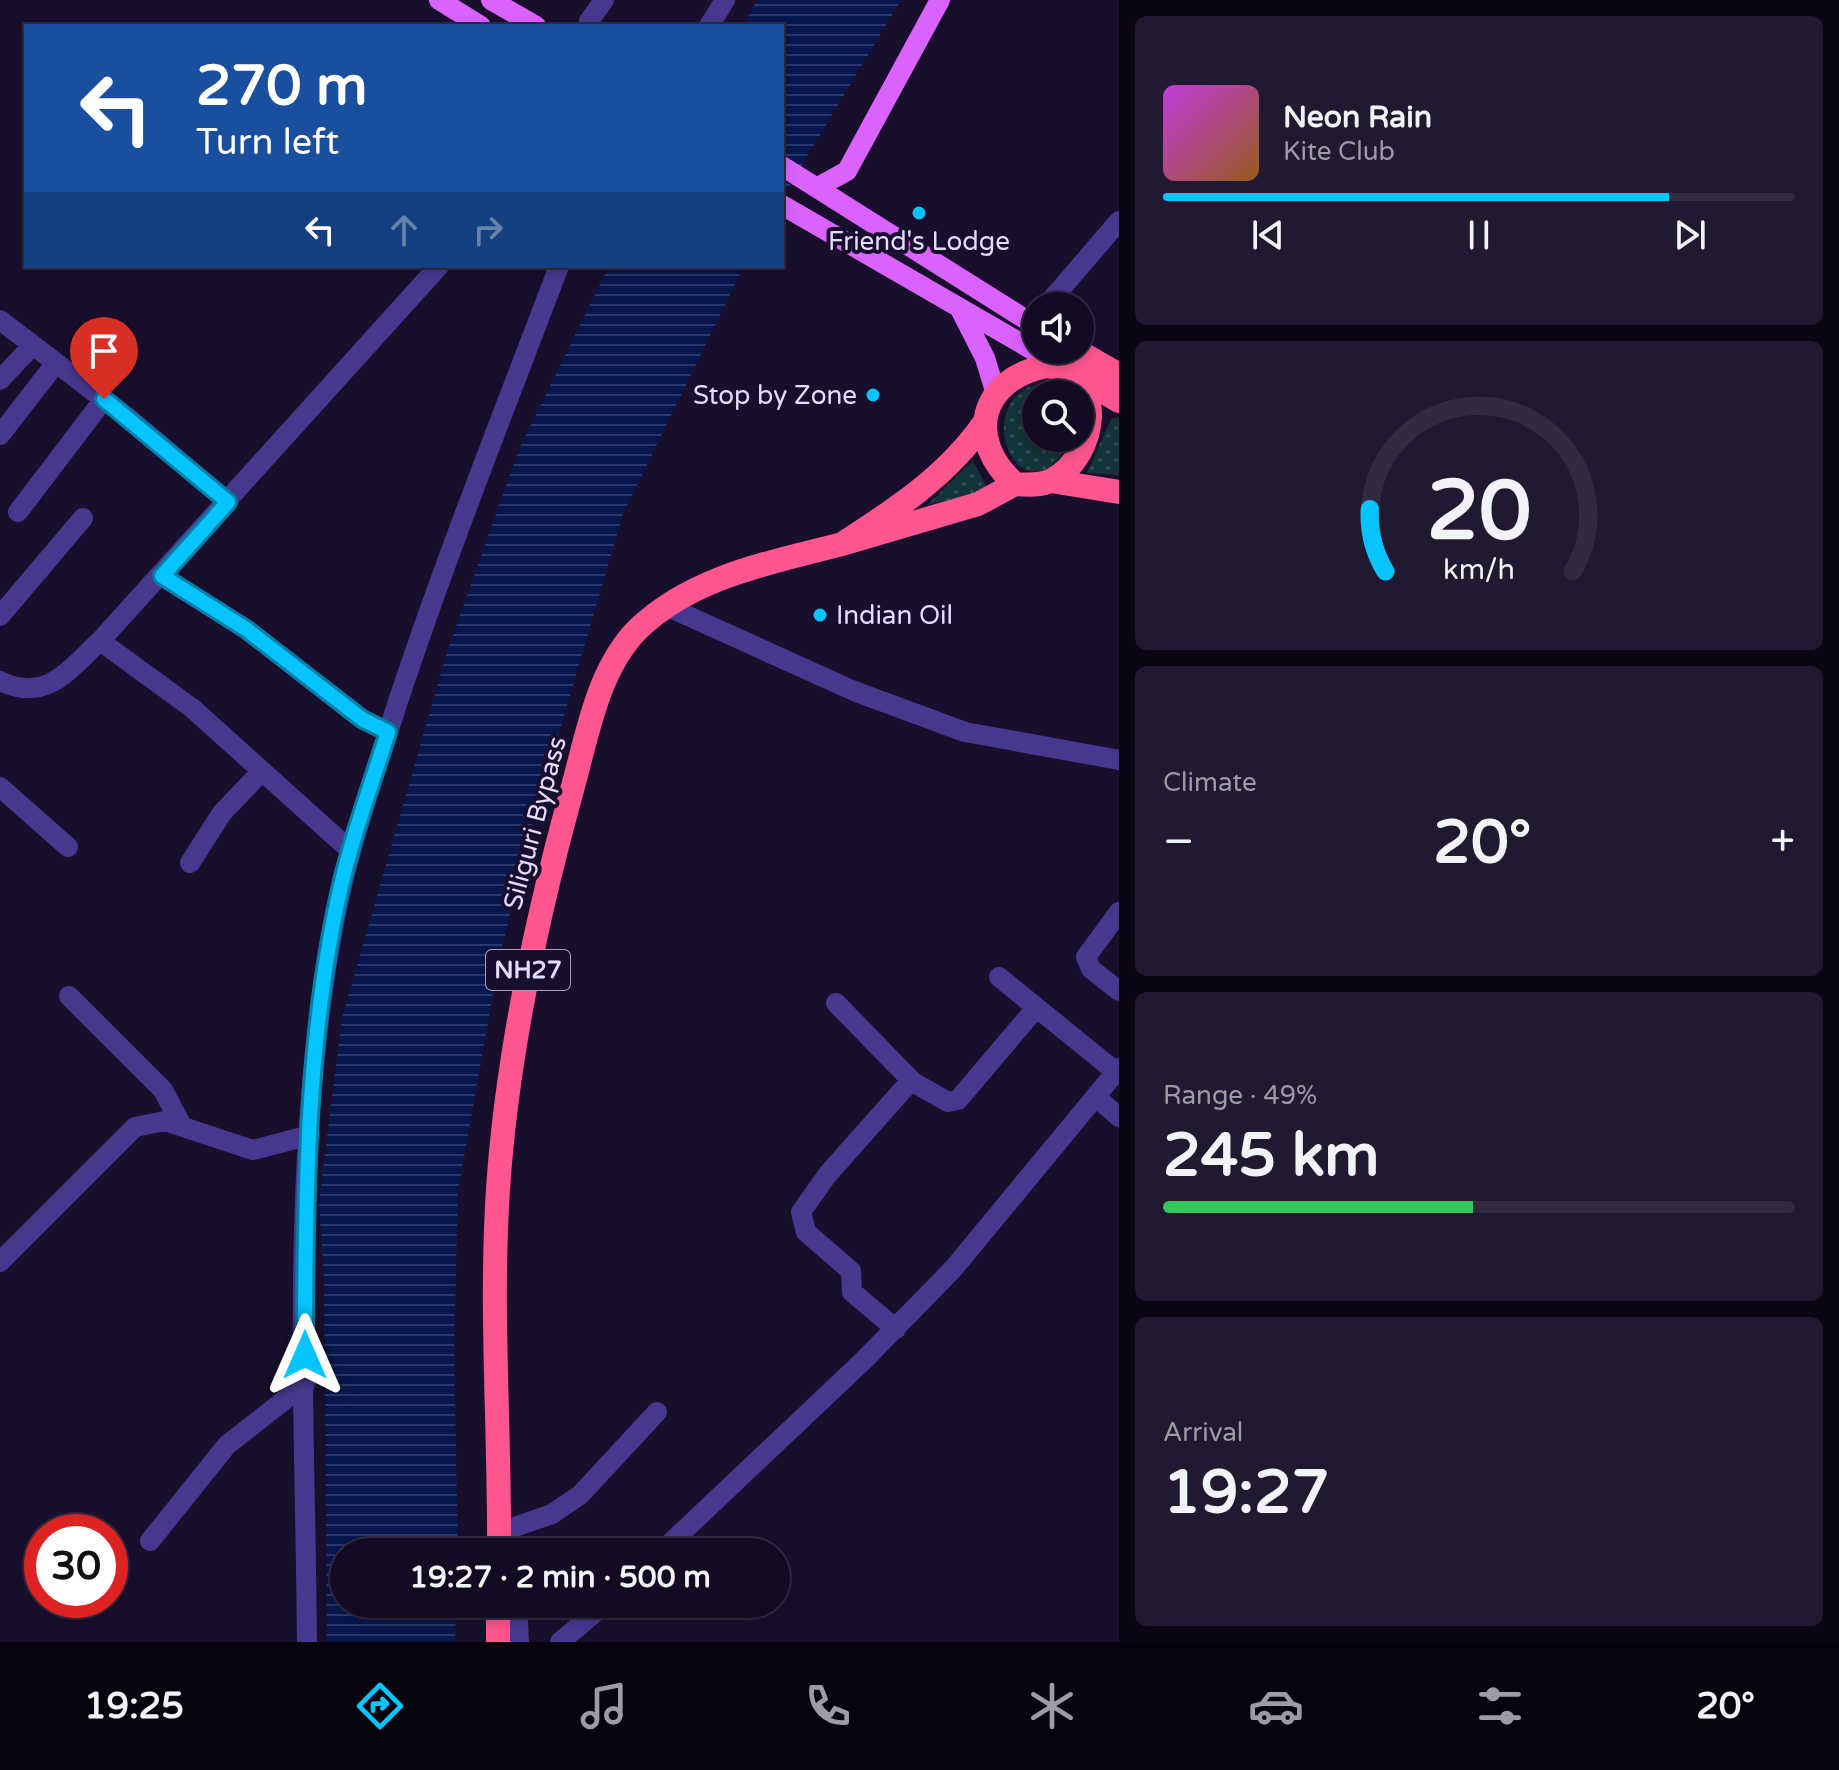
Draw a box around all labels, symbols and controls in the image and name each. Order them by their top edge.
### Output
text: 270 m [196,53,367,120]
icon: left [64,56,168,160]
text: Neon Rain [1283,99,1432,136]
text: Turn left [196,121,339,164]
text: Kite Club [1283,136,1395,167]
marker: Friend's Lodge [910,204,928,222]
icon: left [298,208,342,252]
icon: ahead [382,208,426,252]
icon: right [466,208,510,252]
icon: previous [1246,213,1290,257]
icon: pause [1457,213,1501,257]
icon: next [1668,213,1712,257]
place label: Friend's Lodge [828,226,1010,257]
map controls [1022,292,1094,452]
button: sound [1022,292,1094,364]
pin [70,317,138,399]
icon: arrive [82,329,126,373]
place label: Stop by Zone [693,380,857,411]
button: search [1022,380,1094,452]
marker: Stop by Zone [864,386,882,404]
text: 20 [1427,461,1531,561]
text: km/h [1443,553,1515,587]
place label: Indian Oil [836,600,953,631]
marker: Indian Oil [811,606,829,624]
street label: Siliguri Bypass [497,733,573,913]
text: Climate [1163,767,1257,798]
text: 20° [1433,807,1531,879]
text: − [1163,816,1194,869]
text: + [1770,816,1795,869]
road number: NH27 [486,950,570,990]
text: Range · 49% [1163,1080,1317,1111]
text: 245 km [1163,1120,1379,1192]
position arrow [263,1313,347,1397]
text: Arrival [1163,1417,1243,1448]
text: 19:27 [1163,1457,1329,1529]
speed limit sign: 30 [24,1514,128,1618]
text: 19:27 · 2 min · 500 m [409,1559,711,1596]
icon: directions [352,1678,408,1734]
icon: music [576,1678,632,1734]
icon: phone [800,1678,856,1734]
icon: climate [1024,1678,1080,1734]
icon: car [1248,1678,1304,1734]
icon: filters [1472,1678,1528,1734]
text: 19:25 [84,1685,184,1728]
text: 20° [1696,1685,1755,1728]

